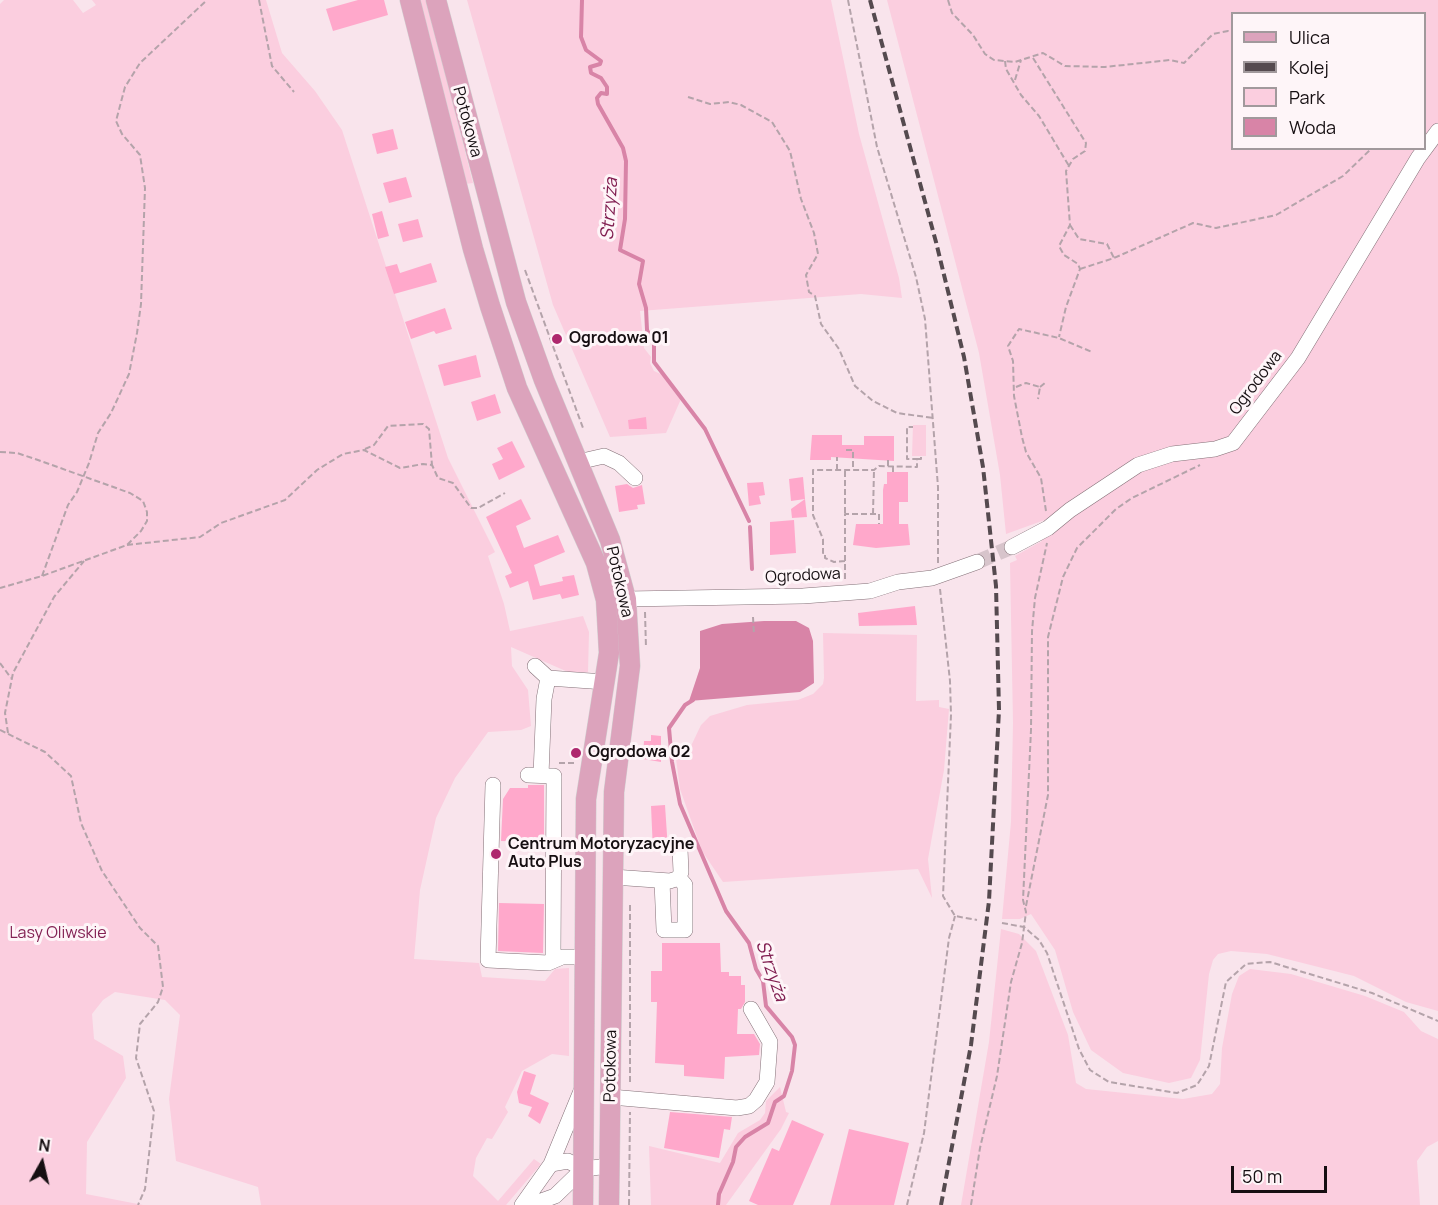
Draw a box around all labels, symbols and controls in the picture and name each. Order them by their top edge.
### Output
legend [1231,12,1426,150]
text: Ulica [1289,25,1330,49]
text: Kolej [1289,55,1329,79]
street label: Potokowa [448,85,486,159]
text: Park [1289,85,1325,109]
text: Woda [1289,115,1336,139]
water label: Strzyża [597,177,623,241]
place label: Ogrodowa 01 [569,329,669,349]
marker: Ogrodowa 01 [550,332,564,346]
street label: Ogrodowa [1226,347,1286,419]
street label: Potokowa [602,545,636,619]
street label: Ogrodowa [765,564,841,588]
place label: Ogrodowa 02 [588,743,690,763]
marker: Ogrodowa 02 [569,746,583,760]
place label: Centrum Motoryzacyjne Auto Plus [508,835,694,873]
marker: Centrum Motoryzacyjne Auto Plus [489,847,503,861]
park label: Lasy Oliwskie [9,924,107,944]
water label: Strzyża [751,938,791,1004]
street label: Potokowa [601,1030,621,1102]
north arrow [12,1133,72,1193]
text: N [37,1133,52,1157]
scale bar [1234,1154,1330,1192]
text: 50 m [1242,1164,1282,1188]

